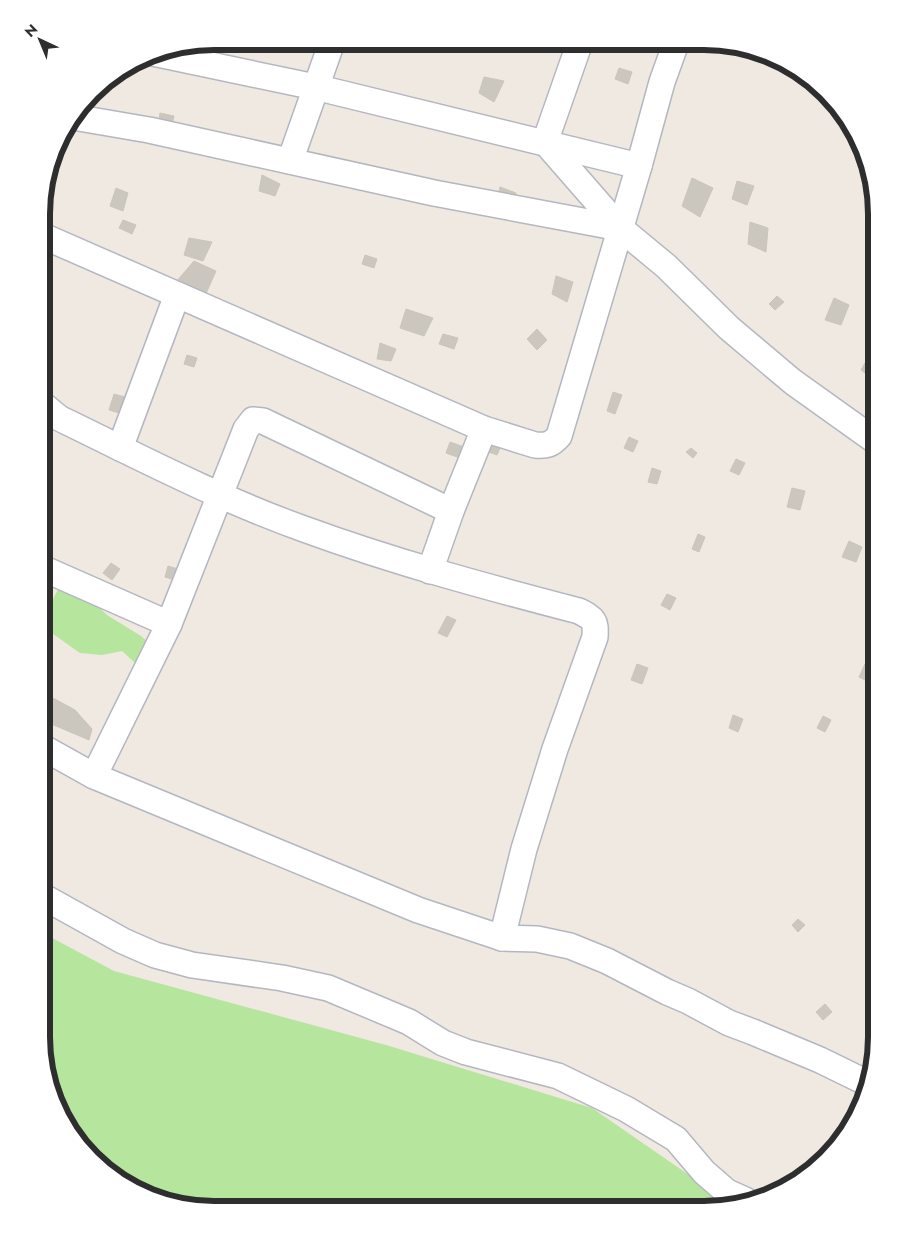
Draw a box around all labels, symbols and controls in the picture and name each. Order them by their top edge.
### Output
north arrow [15,15,65,65]
text: N [20,20,42,42]

